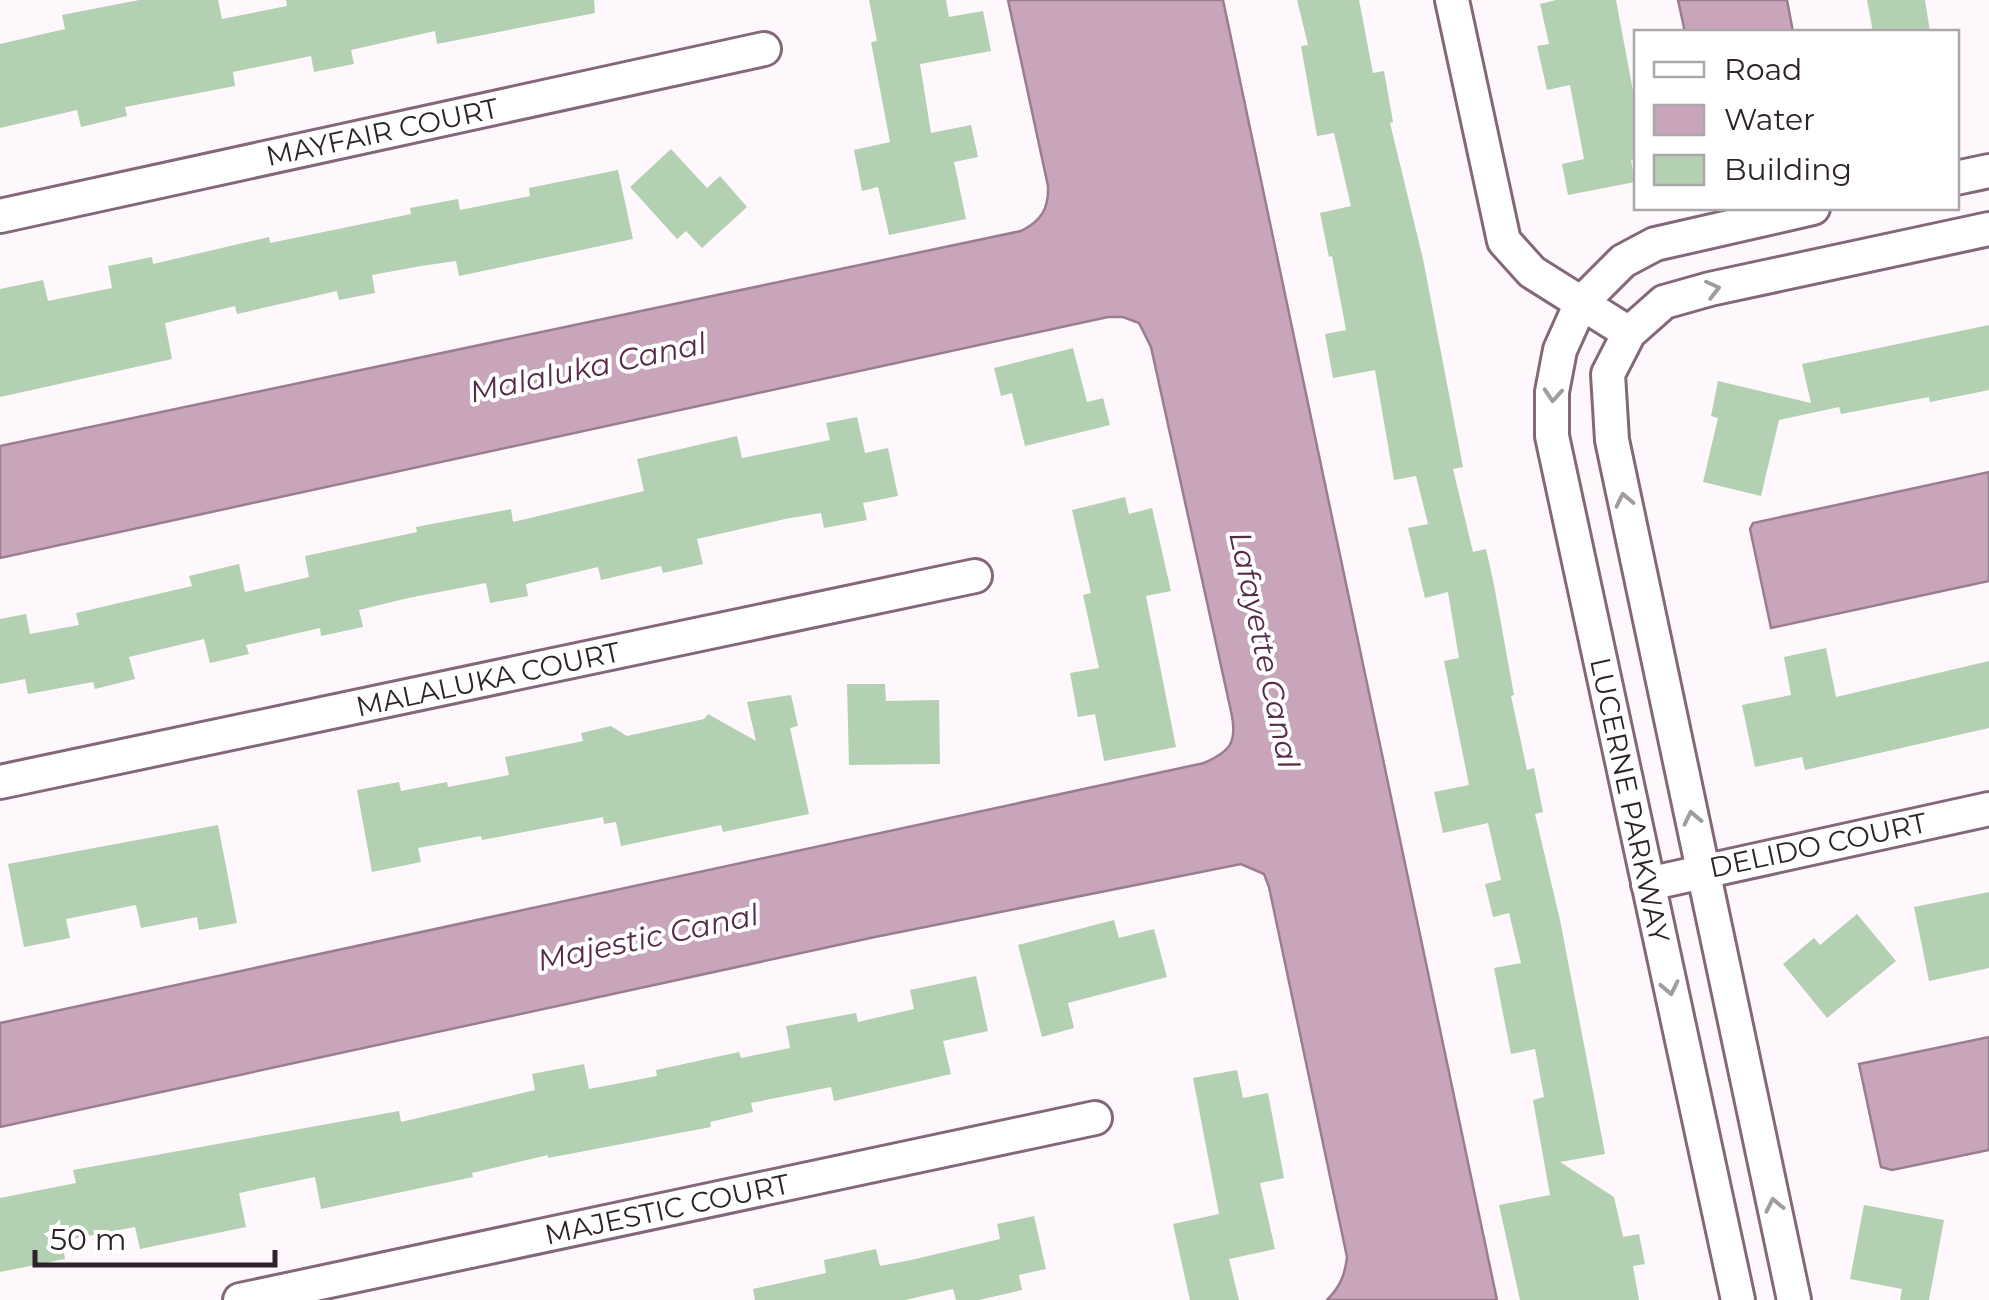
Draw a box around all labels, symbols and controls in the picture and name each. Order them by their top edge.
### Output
legend [1634,30,1959,210]
text: Road [1724,51,1802,88]
street label: MAYFAIR COURT [263,91,501,173]
text: Water [1724,101,1815,138]
text: Building [1724,151,1852,188]
one-way arrow [1704,279,1721,300]
water label: Malaluka Canal [466,324,710,411]
one-way arrow [1543,388,1564,404]
one-way arrow [1614,492,1635,509]
water label: Lafayette Canal [1221,528,1308,772]
street label: MALALUKA COURT [353,634,623,724]
street label: LUCERNE PARKWAY [1583,654,1677,946]
street label: DELIDO COURT [1706,805,1930,885]
one-way arrow [1683,810,1704,827]
water label: Majestic Canal [534,896,762,979]
one-way arrow [1659,979,1680,996]
street label: MAJESTIC COURT [542,1166,792,1252]
one-way arrow [1764,1196,1785,1213]
scale bar [35,1205,275,1267]
text: 50 m [50,1221,127,1258]

